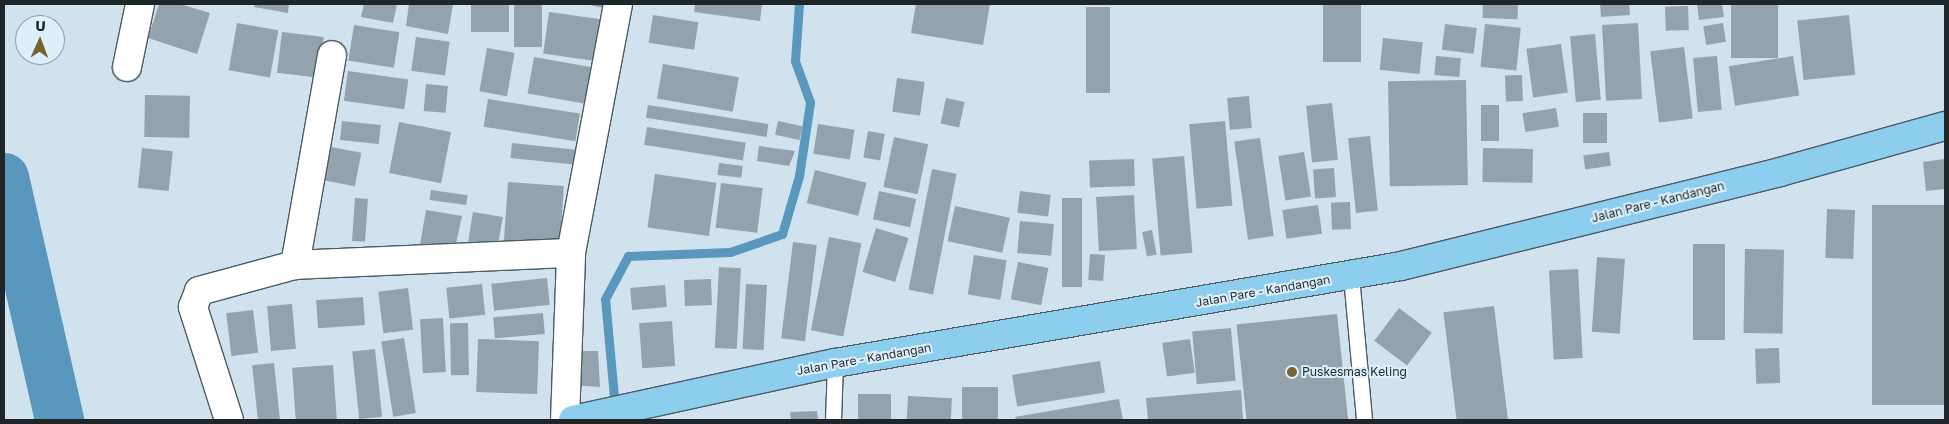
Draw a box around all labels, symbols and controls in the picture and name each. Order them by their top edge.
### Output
north arrow [15,15,65,65]
text: U [35,17,46,34]
street label: Jalan Pare - Kandangan [1590,179,1726,225]
street label: Jalan Pare - Kandangan [1195,272,1331,310]
street label: Jalan Pare - Kandangan [796,340,932,378]
place label: Puskesmas Keling [1302,365,1407,379]
marker: Puskesmas Keling [1286,366,1298,378]

